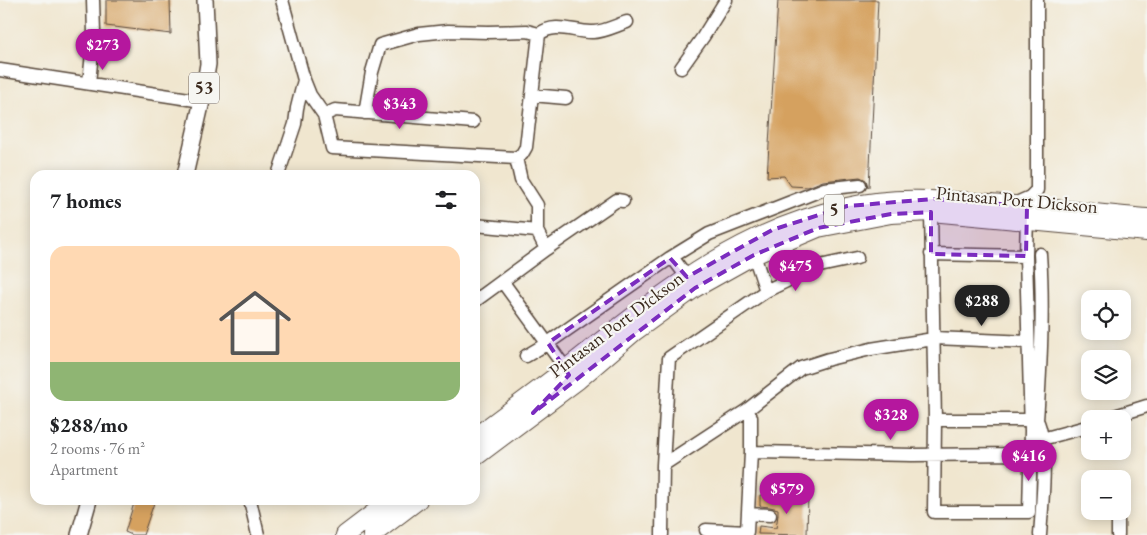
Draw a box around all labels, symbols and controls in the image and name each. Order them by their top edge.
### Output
pin: $273 [73,28,133,71]
text: $273 [87,34,119,55]
road number: 53 [189,73,219,104]
pin: $343 [370,88,430,130]
text: $343 [384,93,416,114]
street label: Pintasan Port Dickson [935,180,1099,219]
icon: filters [432,186,460,214]
text: 7 homes [50,187,122,214]
road number: 5 [824,194,844,226]
pin: $475 [766,250,826,292]
text: $475 [780,255,812,276]
street label: Pintasan Port Dickson [544,266,689,383]
icon: home [210,278,300,368]
pin: $288 [952,284,1012,327]
text: $288 [966,290,998,311]
map controls [1081,290,1131,520]
button: locate [1081,290,1131,340]
button: layers [1081,350,1131,400]
pin: $328 [861,398,921,441]
text: $328 [875,404,907,425]
button: + [1081,410,1131,460]
text: $288/mo [50,411,128,438]
text: 2 rooms · 76 m² [50,438,145,459]
pin: $416 [999,440,1059,482]
text: $416 [1013,445,1045,466]
text: Apartment [50,459,118,480]
button: − [1081,470,1131,520]
pin: $579 [757,472,817,515]
text: $579 [771,478,803,499]

